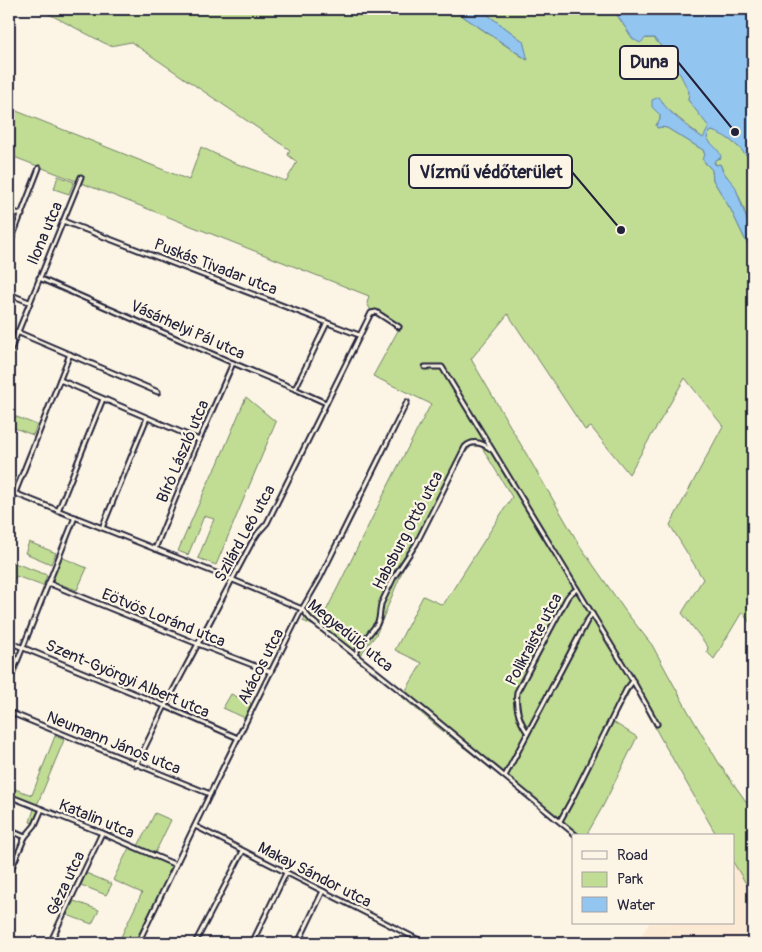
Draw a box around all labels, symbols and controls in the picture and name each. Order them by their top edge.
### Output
callout: Duna [620,46,678,79]
text: Duna [630,51,669,74]
callout: Vízmű védőterület [409,155,572,188]
text: Vízmű védőterület [419,161,563,184]
street label: Ilona utca [23,199,67,268]
street label: Puskás Tivadar utca [151,234,280,300]
street label: Vásárhelyi Pál utca [127,296,248,364]
street label: Bíró László utca [152,397,214,506]
street label: Habsburg Ottó utca [368,468,447,593]
street label: Szilárd Leó utca [210,482,280,585]
street label: Eötvös Loránd utca [99,584,228,652]
street label: Polikraiste utca [501,590,567,689]
street label: Megyedűlő utca [304,595,397,676]
street label: Akácos utca [233,625,288,707]
street label: Szent-Györgyi Albert utca [43,635,213,723]
street label: Neumann János utca [44,707,184,779]
street label: Katalin utca [56,795,137,843]
legend [572,834,734,924]
street label: Makay Sándor utca [254,838,375,912]
text: Road [617,846,648,865]
street label: Géza utca [42,848,89,919]
text: Park [617,870,644,889]
text: Water [617,896,656,915]

